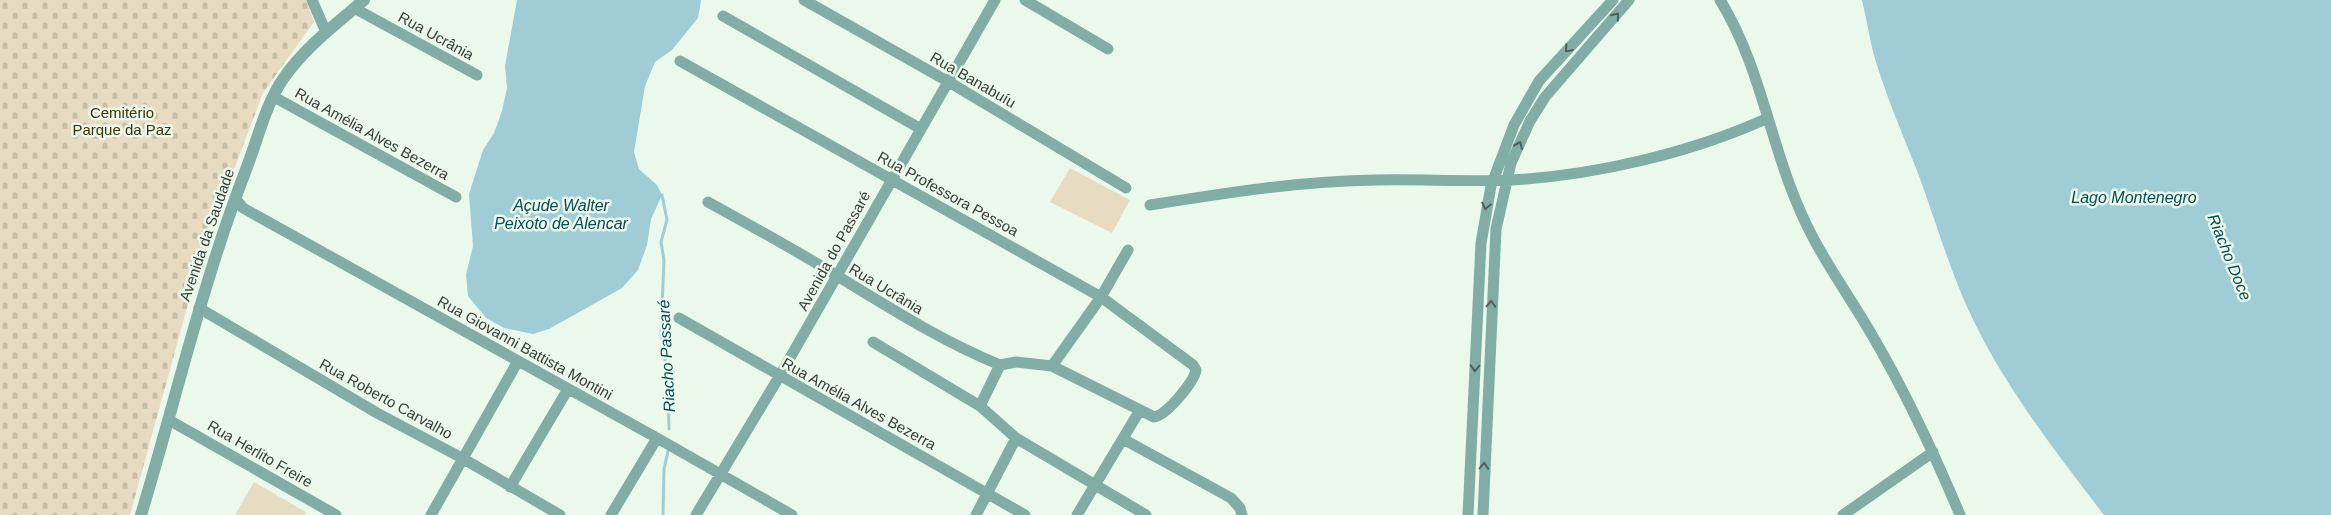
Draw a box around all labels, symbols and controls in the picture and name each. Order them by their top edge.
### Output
street label: Rua Ucrânia [396,8,477,64]
one-way arrow [1610,13,1618,22]
one-way arrow [1565,43,1574,52]
street label: Rua Banabuíu [927,48,1019,111]
street label: Rua Amélia Alves Bezerra [292,84,453,183]
park label: Cemitério Parque da Paz [72,104,172,138]
one-way arrow [1513,141,1524,150]
street label: Rua Professora Pessoa [875,148,1022,240]
street label: Avenida da Saudade [176,166,237,303]
street label: Avenida do Passaré [794,188,873,313]
water label: Lago Montenegro [2071,189,2197,206]
water label: Açude Walter Peixoto de Alencar [494,197,629,232]
one-way arrow [1482,202,1492,211]
water label: Riacho Doce [2204,212,2255,303]
street label: Rua Ucrânia [846,260,927,318]
street label: Rua Giovanni Battista Montini [435,292,616,403]
water label: Riacho Passaré [655,299,678,413]
one-way arrow [1486,300,1497,308]
street label: Rua Amélia Alves Bezerra [779,354,940,453]
street label: Rua Roberto Carvalho [317,355,456,442]
one-way arrow [1469,365,1480,373]
street label: Rua Herlito Freire [205,417,316,491]
one-way arrow [1479,462,1490,470]

